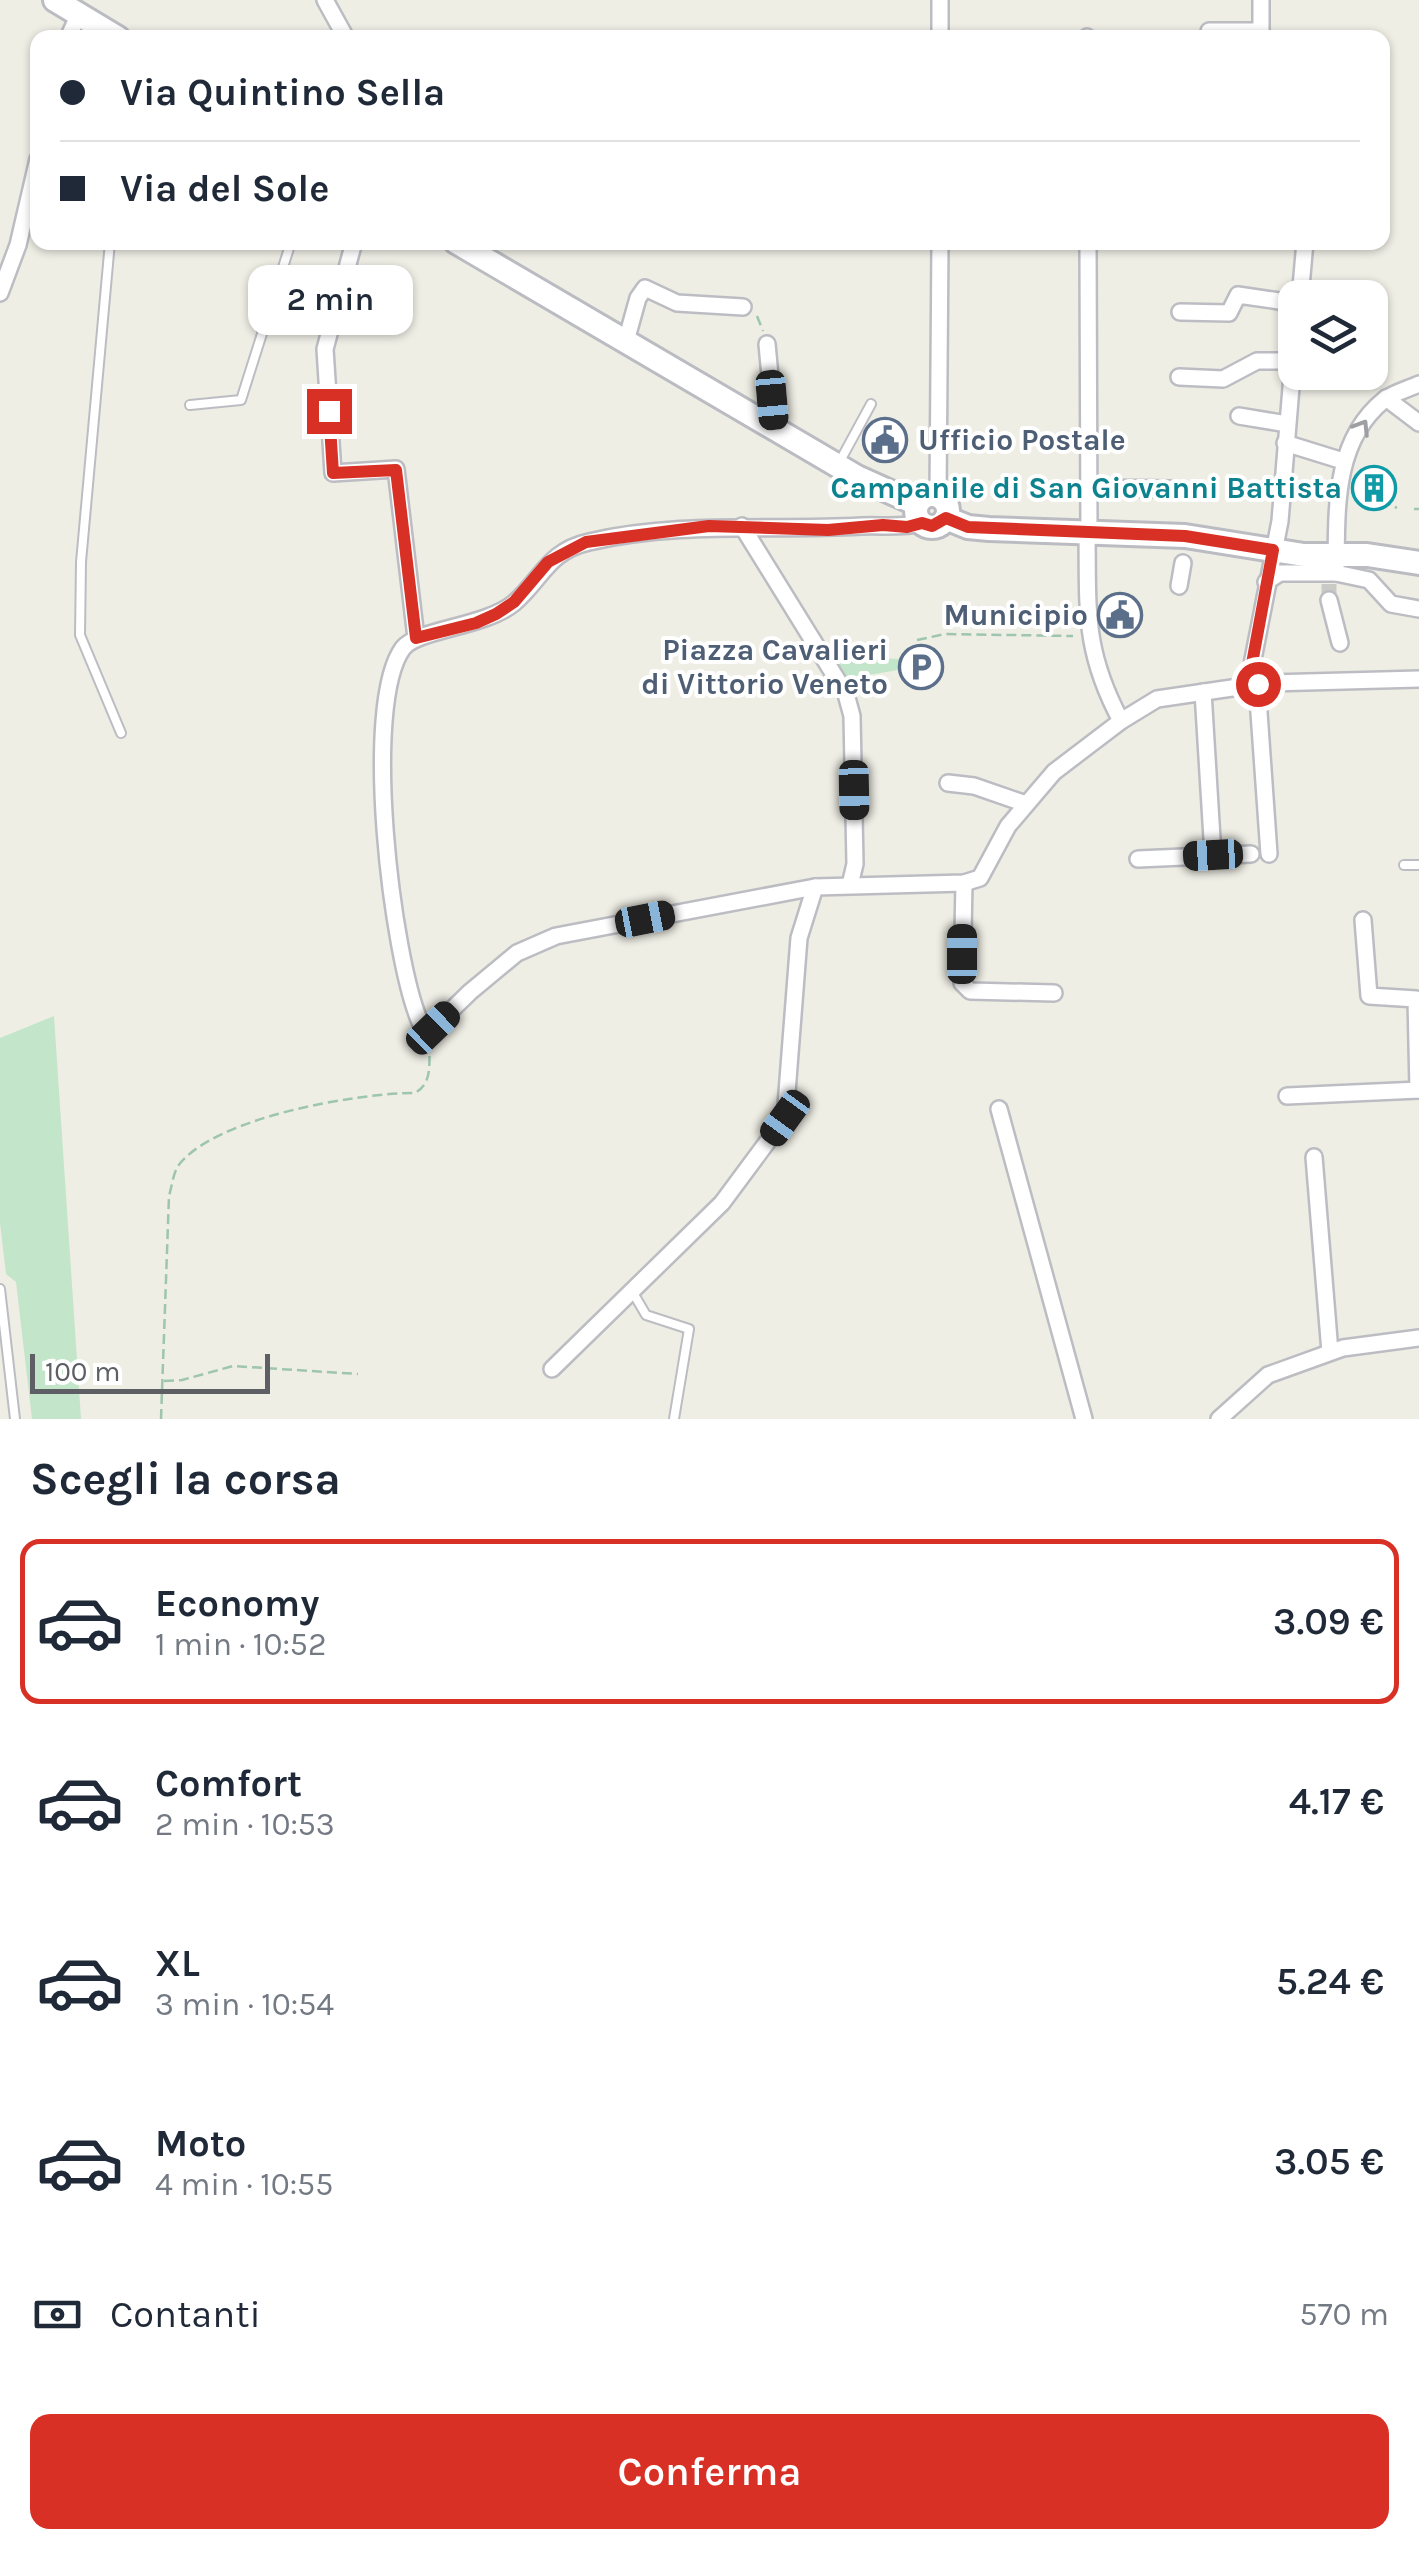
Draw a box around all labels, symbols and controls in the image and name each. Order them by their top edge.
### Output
text: Via Quintino Sella [120,70,445,115]
text: Via del Sole [120,166,329,211]
callout: 2 min [246,266,412,336]
map controls [1278,280,1388,390]
button: layers [1278,280,1388,390]
text: 2 min [287,281,374,318]
car [754,369,790,431]
route end [307,389,352,434]
public building icon: Ufficio Postale [862,417,908,463]
one-way arrow [1350,420,1369,438]
place label: Ufficio Postale [918,422,1126,458]
building icon: Campanile di San Giovanni Battista [1351,465,1397,511]
place label: Campanile di San Giovanni Battista [830,470,1342,506]
public building icon: Municipio [1097,592,1143,638]
place label: Municipio [944,597,1088,633]
place label: Piazza Cavalieri di Vittorio Veneto [641,632,888,702]
parking icon: Piazza Cavalieri di Vittorio Veneto [898,644,944,690]
route start [1236,662,1281,707]
car [838,760,870,820]
car [1182,838,1244,872]
car [613,899,677,939]
car [947,924,977,984]
car [401,996,465,1060]
car [755,1085,815,1151]
scale bar [30,1349,270,1394]
text: 100 m [45,1355,120,1388]
text: Scegli la corsa [30,1453,341,1505]
icon: car [35,1577,125,1667]
text: Economy [155,1581,319,1626]
text: 3.09 € [1273,1599,1384,1644]
text: 1 min · 10:52 [155,1626,326,1663]
icon: car [35,1757,125,1847]
text: Comfort [155,1761,302,1806]
text: 4.17 € [1289,1779,1384,1824]
text: 2 min · 10:53 [155,1806,335,1843]
icon: car [35,1937,125,2027]
text: XL [155,1941,200,1986]
text: 5.24 € [1276,1959,1384,2004]
text: 3 min · 10:54 [155,1986,334,2023]
icon: car [35,2117,125,2207]
text: Moto [155,2121,246,2166]
text: 3.05 € [1274,2139,1384,2184]
text: 4 min · 10:55 [155,2166,333,2203]
icon: cash [30,2287,85,2342]
text: Contanti [110,2292,261,2337]
text: 570 m [1299,2296,1389,2333]
button: Conferma [30,2414,1389,2529]

